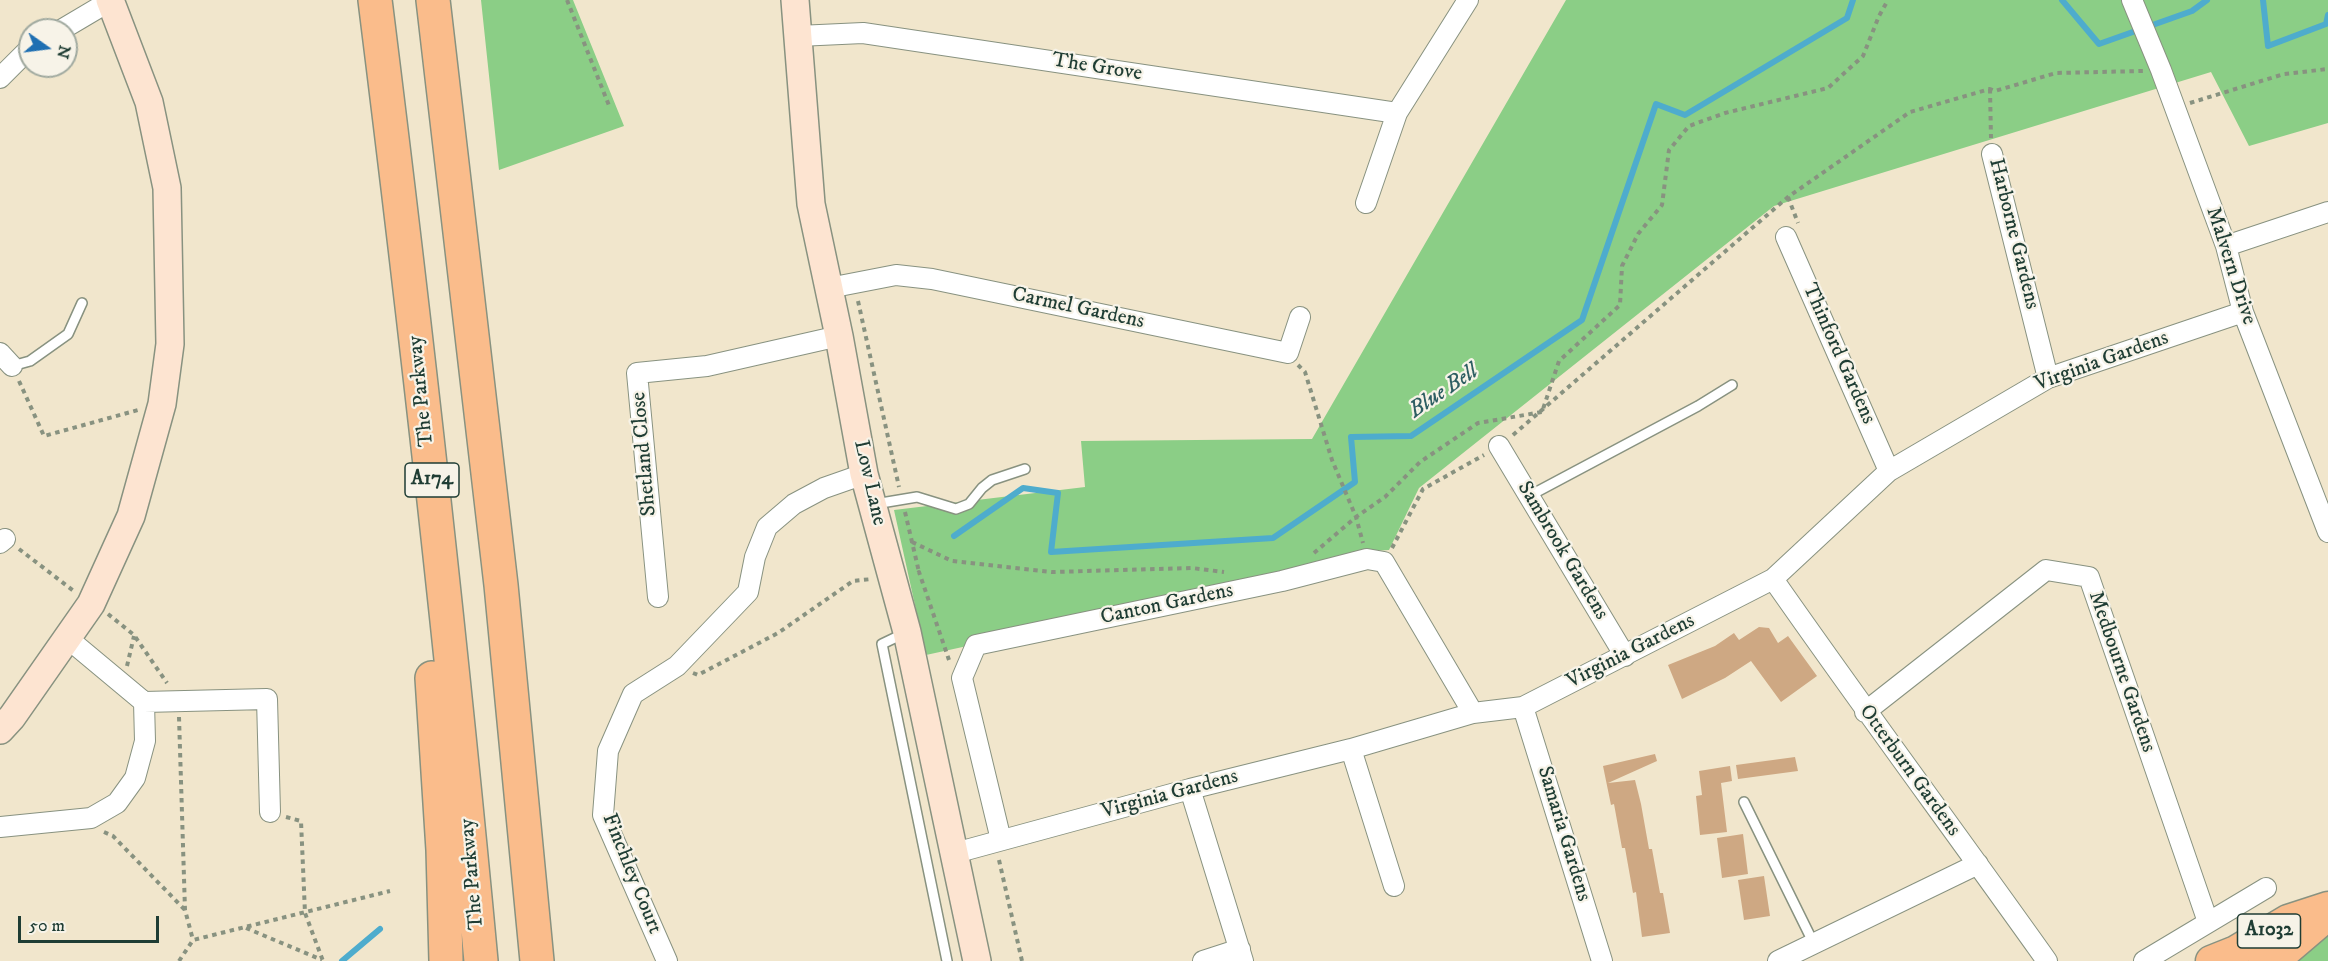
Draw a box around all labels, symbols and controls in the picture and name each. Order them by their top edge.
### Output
north arrow [18,18,78,78]
text: N [52,43,75,61]
street label: The Grove [1050,48,1144,88]
street label: Harborne Gardens [1982,156,2044,312]
street label: Malvern Drive [2199,204,2261,328]
street label: Thinford Gardens [1796,280,1880,428]
street label: Carmel Gardens [1010,283,1146,335]
street label: Virginia Gardens [2032,326,2172,398]
street label: The Parkway [404,334,440,448]
water label: Blue Bell [1405,359,1483,425]
street label: Shetland Close [627,391,663,517]
street label: Low Lane [847,438,891,528]
road number: A174 [405,463,459,497]
street label: Sambrook Gardens [1511,477,1613,625]
street label: Canton Gardens [1099,579,1235,631]
street label: Medbourne Gardens [2082,588,2160,756]
street label: Virginia Gardens [1563,609,1699,695]
street label: Otterburn Gardens [1853,700,1965,842]
street label: Samaria Gardens [1531,763,1595,905]
street label: Virginia Gardens [1099,765,1241,825]
street label: Finchley Court [595,810,667,938]
street label: The Parkway [456,817,490,931]
scale bar [21,904,162,942]
road number: A1032 [2238,914,2300,948]
text: 50 m [29,915,65,937]

